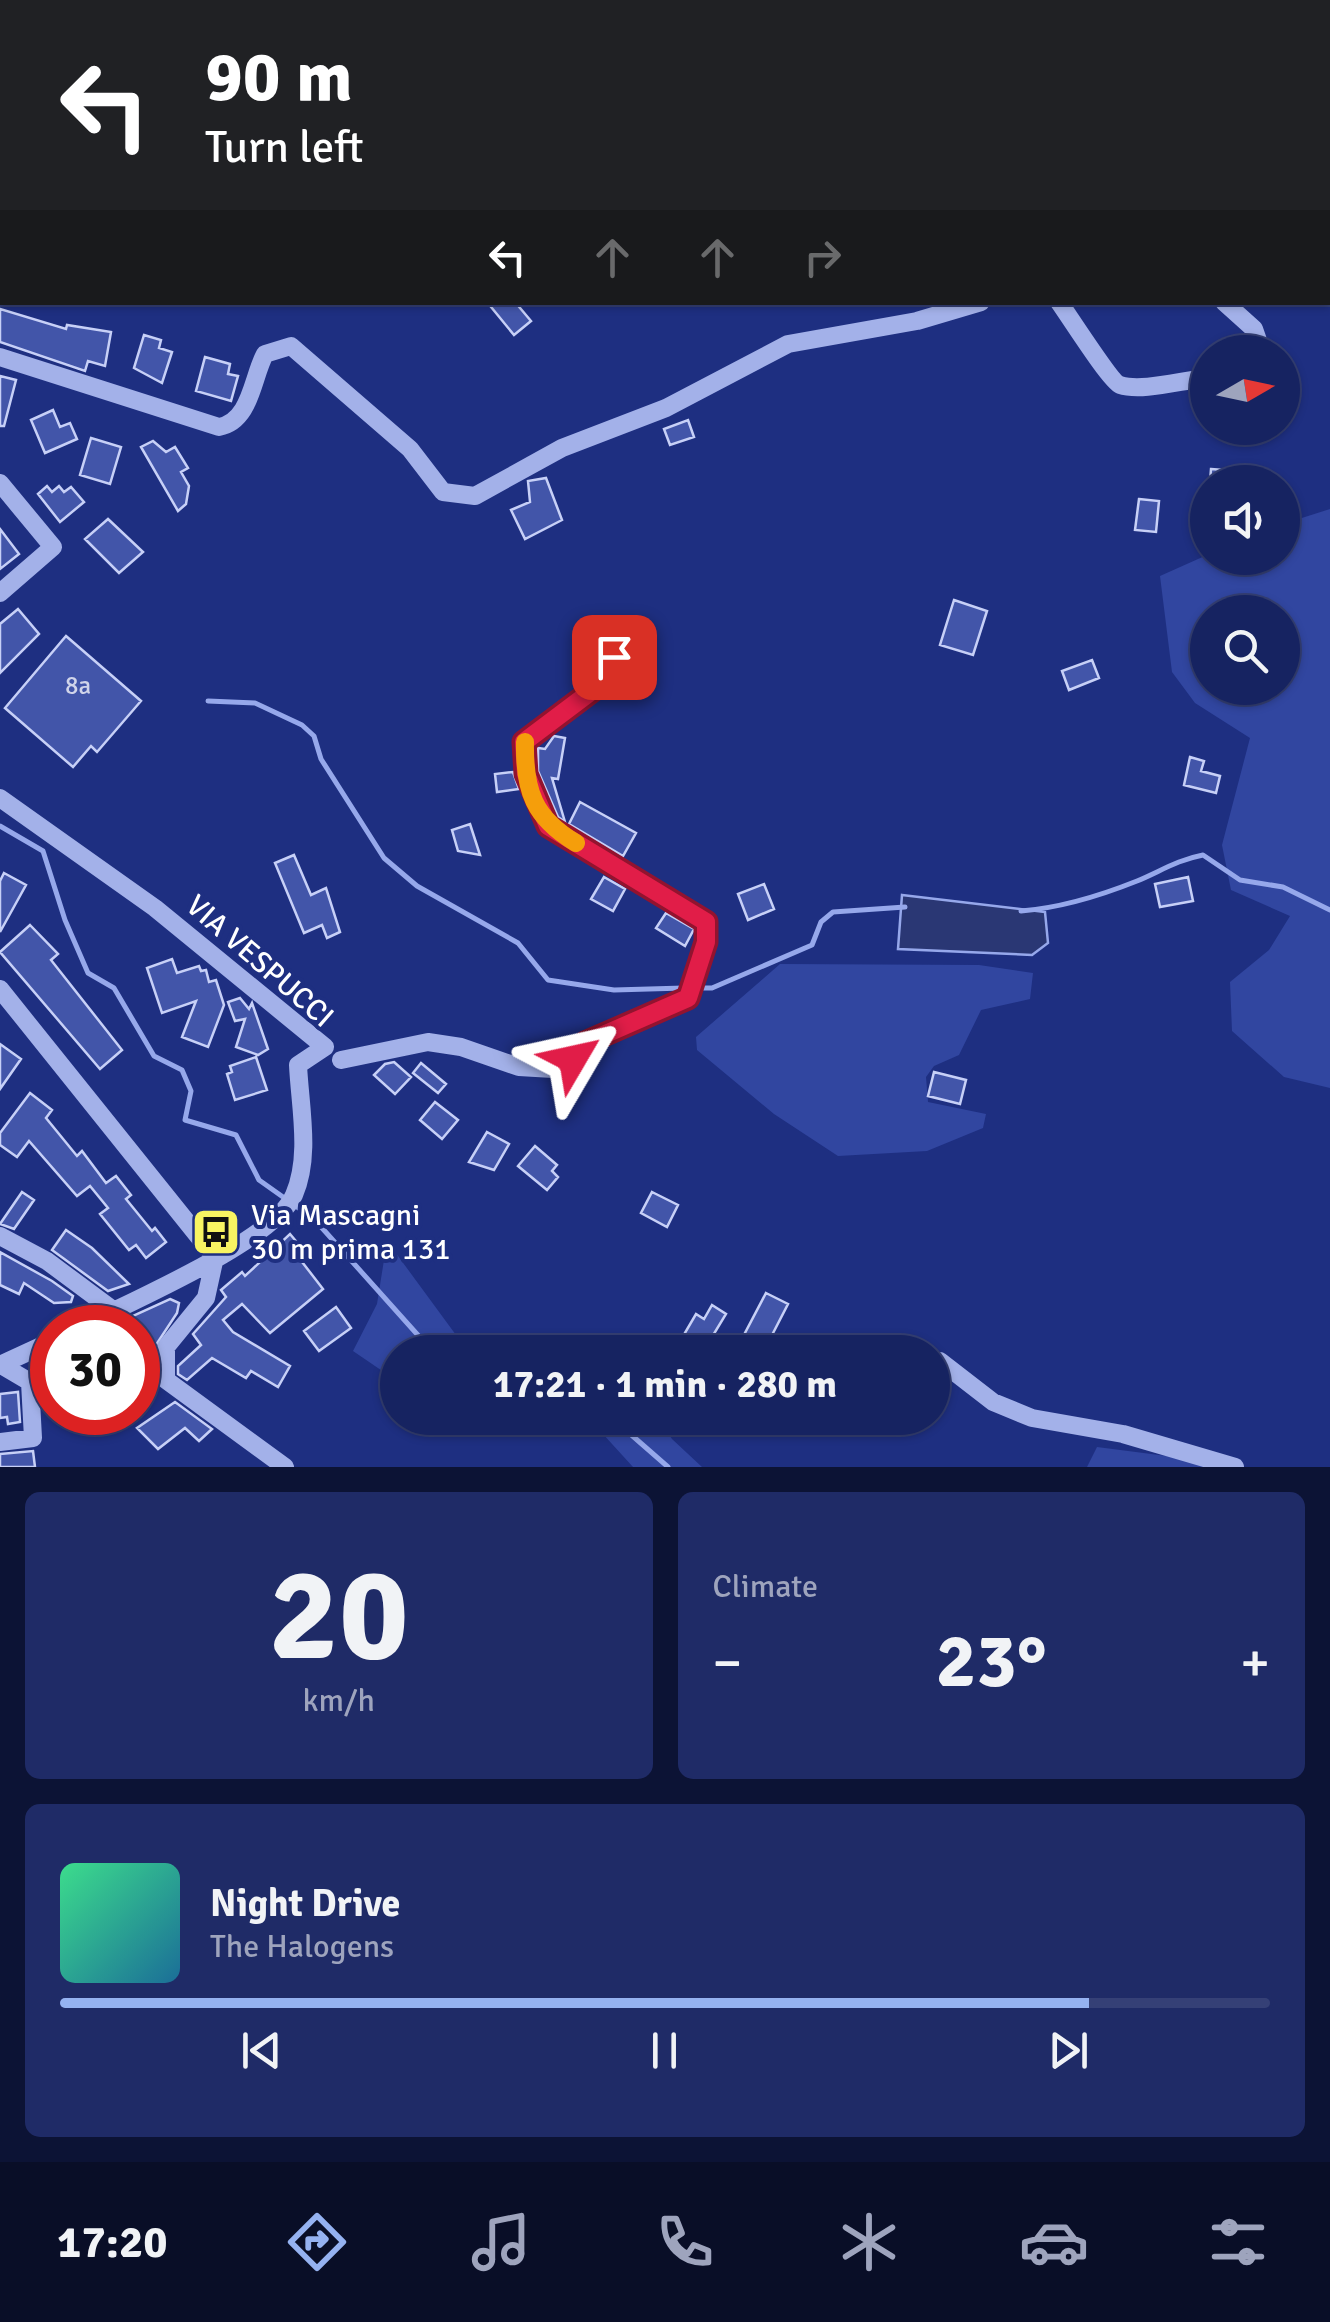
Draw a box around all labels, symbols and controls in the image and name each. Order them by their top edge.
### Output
text: 90 m [205,34,353,120]
icon: left [40,40,170,170]
text: Turn left [205,120,364,175]
icon: left [480,230,535,285]
icon: ahead [585,230,640,285]
icon: ahead [690,230,745,285]
icon: right [795,230,850,285]
north arrow [1190,335,1300,445]
map controls [1190,335,1300,705]
button: sound [1190,465,1300,575]
button: search [1190,595,1300,705]
pin [572,615,657,700]
icon: arrive [587,630,642,685]
house number: 8a [65,670,91,701]
street label: VIA VESPUCCI [178,887,341,1036]
position arrow [521,1007,625,1111]
place label: Via Mascagni 30 m prima 131 [251,1197,450,1268]
bus stop icon: Via Mascagni 30 m prima 131 [190,1206,242,1258]
speed limit sign: 30 [30,1305,160,1435]
text: 17:21 · 1 min · 280 m [493,1361,837,1408]
text: 20 [269,1536,409,1696]
text: Climate [713,1567,818,1606]
text: 23° [936,1615,1047,1708]
text: − [713,1629,742,1697]
text: + [1240,1629,1270,1697]
text: km/h [303,1681,375,1720]
text: Night Drive [210,1880,400,1927]
text: The Halogens [210,1927,394,1966]
icon: previous [234,2023,289,2078]
icon: pause [637,2023,692,2078]
icon: next [1041,2023,1096,2078]
icon: directions [282,2207,352,2277]
icon: music [466,2207,536,2277]
icon: phone [650,2207,720,2277]
icon: climate [834,2207,904,2277]
icon: car [1019,2207,1089,2277]
icon: filters [1203,2207,1273,2277]
text: 17:20 [57,2215,168,2270]

